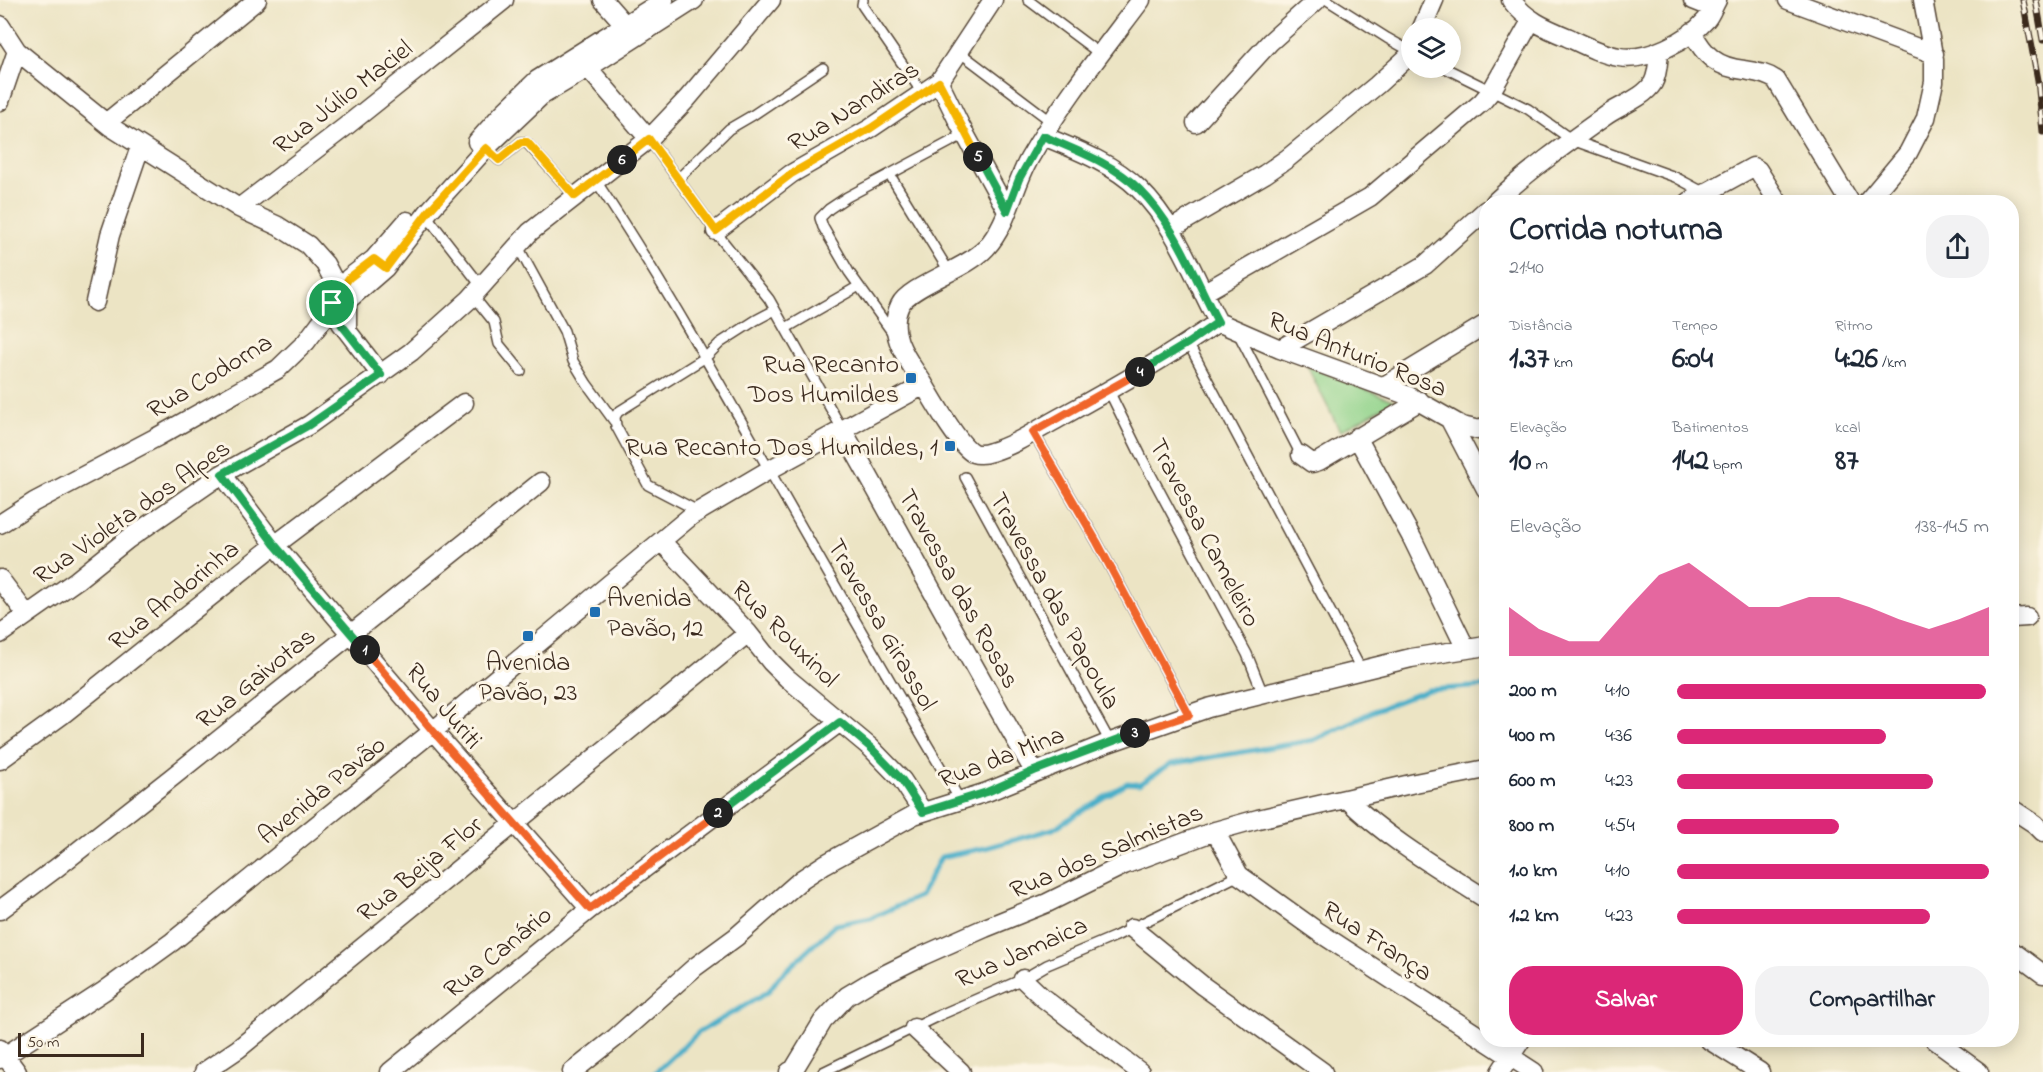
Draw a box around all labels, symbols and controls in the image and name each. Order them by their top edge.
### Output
map controls [1401,18,1461,78]
button: layers [1401,18,1461,78]
street label: Rua Júlio Maciel [266,32,422,165]
street label: Rua Nandiras [781,52,928,163]
pin: 5 [963,142,993,172]
pin: 6 [607,145,637,175]
text: 5 [973,145,983,169]
text: 6 [618,148,626,172]
text: Corrida noturna [1509,207,1723,255]
button: share [1926,215,1989,278]
text: 21:40 [1509,254,1544,283]
pin [306,277,357,328]
icon: arrive [315,286,348,319]
street label: Rua Anturio Rosa [1262,303,1452,409]
text: Distância [1509,314,1572,338]
text: Tempo [1672,314,1718,338]
text: Ritmo [1835,314,1873,338]
street label: Rua Codorna [141,325,281,430]
text: 1.37 [1509,338,1549,382]
text: 6:04 [1672,338,1713,382]
text: 4:26 [1835,338,1878,382]
place label: Rua Recanto Dos Humildes [747,347,899,415]
text: km [1549,351,1573,375]
text: /km [1878,351,1906,375]
pin: 4 [1125,357,1155,387]
text: 4 [1137,360,1143,384]
marker: Rua Recanto Dos Humildes [904,371,918,385]
text: Elevação [1509,416,1567,440]
text: Batimentos [1672,416,1749,440]
text: kcal [1835,416,1860,440]
place label: Rua Recanto Dos Humildes, 1 [625,430,938,468]
street label: Rua Violeta dos Alpes [26,431,239,596]
street label: Travessa Cameleiro [1138,432,1269,635]
marker: Rua Recanto Dos Humildes, 1 [943,439,957,453]
text: 10 [1509,440,1532,484]
text: 142 [1672,440,1709,484]
text: 87 [1835,440,1859,484]
text: m [1532,453,1548,477]
text: bpm [1709,453,1742,477]
street label: Travessa das Rosas [887,483,1028,696]
street label: Travessa das Papoula [978,486,1129,717]
text: Elevação [1509,513,1581,542]
text: 138–145 m [1915,513,1989,542]
street label: Rua Andorinha [101,532,248,661]
street label: Travessa Girassol [816,532,945,719]
street label: Rua Rouxinol [721,573,846,698]
place label: Avenida Pavão, 12 [607,581,703,649]
marker: Avenida Pavão, 12 [588,605,602,619]
street label: Rua Gaivotas [189,619,325,740]
marker: Avenida Pavão, 23 [521,629,535,643]
pin: 1 [350,635,380,665]
text: 1 [362,638,368,662]
place label: Avenida Pavão, 23 [479,645,577,713]
street label: Rua Juriti [395,655,490,759]
text: 200 m [1509,677,1557,706]
text: 4:10 [1605,677,1630,706]
street label: Rua da Mina [934,717,1071,800]
pin: 3 [1120,718,1150,748]
text: 3 [1132,721,1138,745]
text: 400 m [1509,722,1555,751]
text: 4:36 [1605,722,1632,751]
street label: Avenida Pavão [251,728,395,855]
text: 600 m [1509,767,1556,796]
text: 4:23 [1605,767,1633,796]
street label: Rua dos Salmistas [1005,795,1210,911]
pin: 2 [703,798,733,828]
text: 2 [714,801,722,825]
street label: Rua Beija Flor [350,807,493,933]
text: 800 m [1509,812,1554,841]
text: 4:54 [1605,812,1635,841]
text: 1.0 km [1509,857,1557,886]
text: 4:10 [1605,857,1630,886]
street label: Rua França [1314,893,1439,992]
street label: Rua Canário [436,898,561,1009]
text: 1.2 km [1509,902,1559,931]
text: 4:23 [1605,902,1633,931]
street label: Rua Jamaica [950,908,1094,1000]
button: Salvar [1509,966,1743,1035]
button: Compartilhar [1755,966,1989,1035]
scale bar [18,1030,144,1058]
text: 50 m [27,1031,59,1055]

